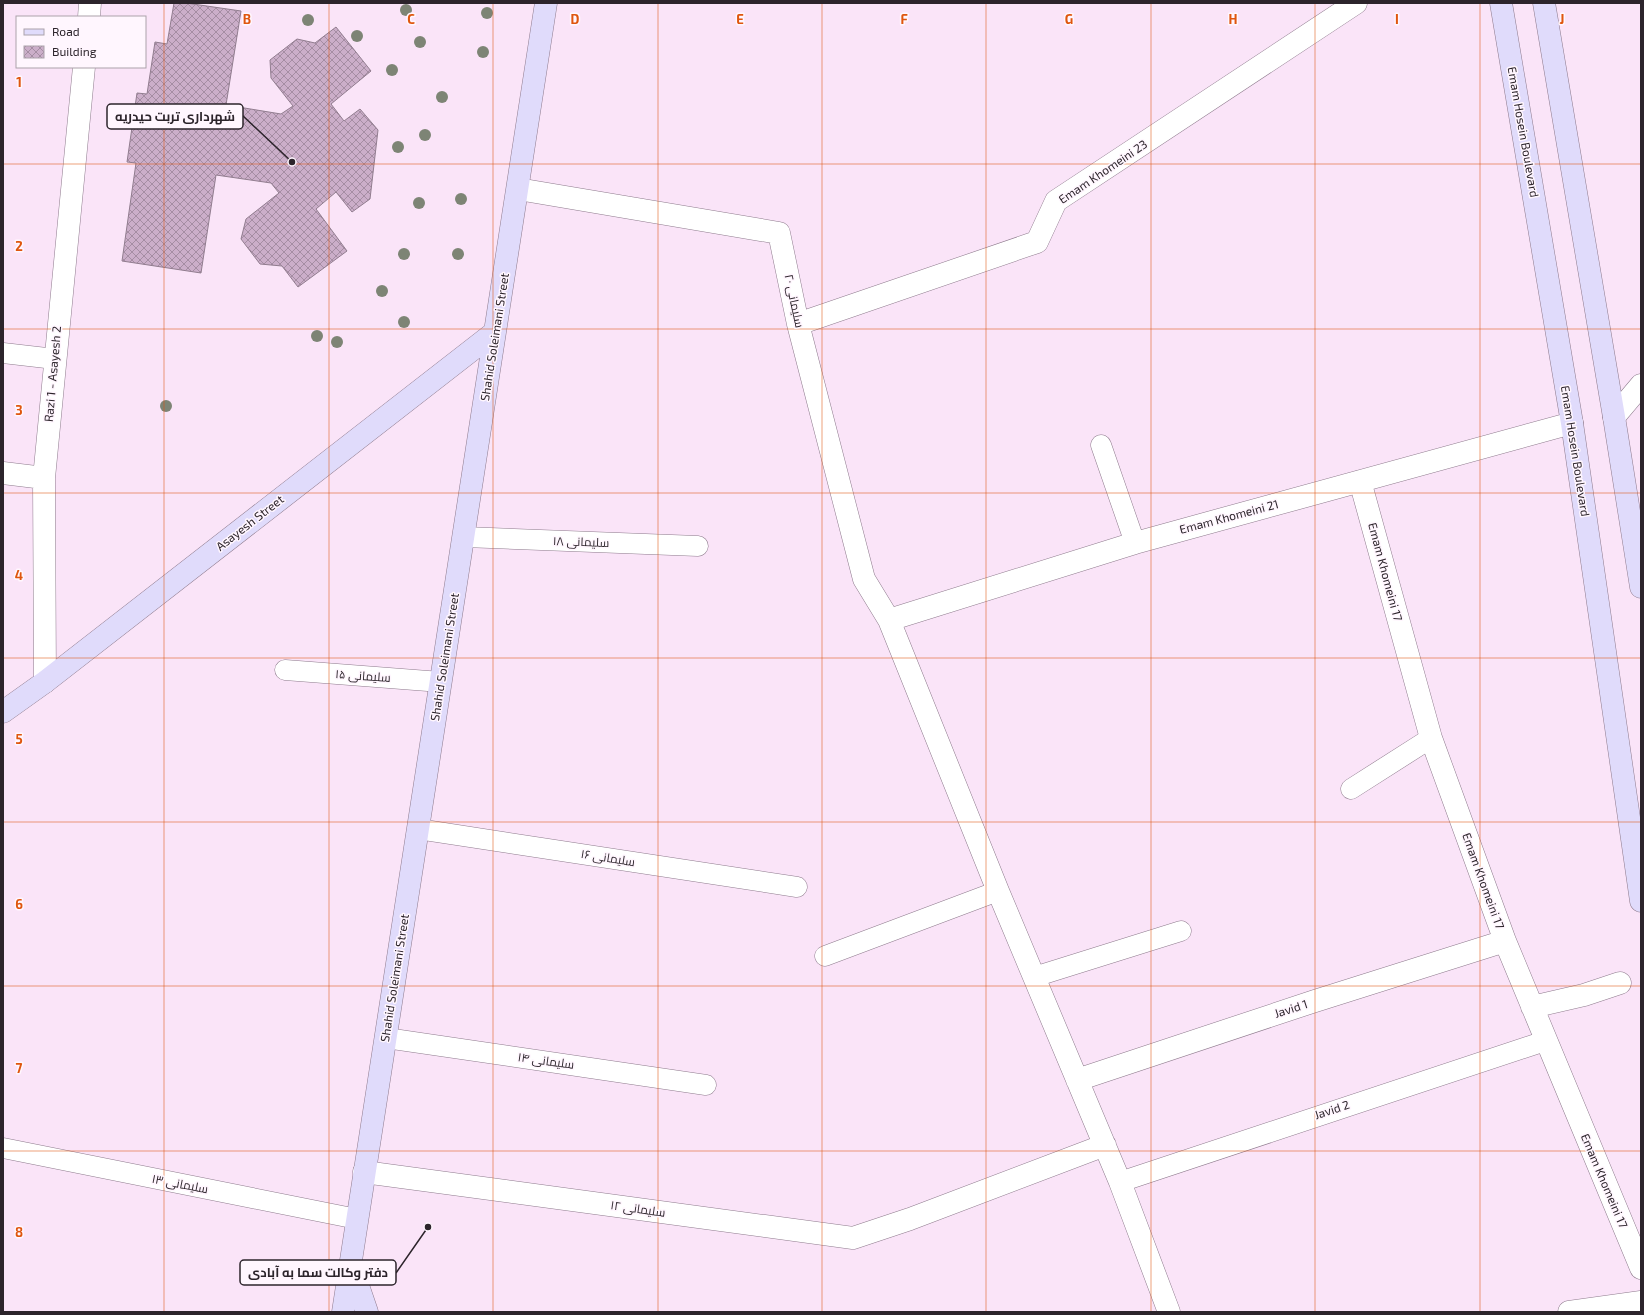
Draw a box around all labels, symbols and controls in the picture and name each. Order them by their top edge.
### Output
text: B [243,11,251,27]
text: C [407,11,415,27]
text: D [571,11,580,27]
text: E [736,11,744,27]
text: F [900,11,908,27]
text: G [1065,11,1073,27]
text: H [1229,11,1238,27]
text: I [1395,11,1399,27]
text: J [1560,11,1564,27]
legend [16,16,146,68]
text: Road [52,24,80,38]
text: Building [52,44,97,58]
street label: Emam Hosein Boulevard [1506,65,1542,198]
text: 1 [16,74,22,90]
callout: شهرداری تربت حیدریه [107,104,243,129]
text: شهرداری تربت حیدریه [115,108,235,125]
street label: Emam Khomeini 23 [1055,136,1149,206]
text: 2 [15,238,23,254]
street label: Shahid Soleimani Street [477,271,511,402]
street label: سلیمانی ۲۰ [781,273,808,329]
street label: Razi 1 - Asayesh 2 [41,325,63,423]
street label: Emam Hosein Boulevard [1559,384,1593,517]
text: 3 [15,402,23,418]
street label: Asayesh Street [213,491,286,553]
street label: Emam Khomeini 21 [1178,496,1280,536]
street label: Emam Khomeini 17 [1366,521,1406,623]
street label: سلیمانی ۱۸ [553,533,610,550]
text: 4 [15,567,23,583]
street label: Shahid Soleimani Street [427,591,461,722]
street label: سلیمانی ۱۵ [335,666,391,685]
text: 5 [15,731,23,747]
street label: Emam Khomeini 17 [1460,831,1508,931]
street label: سلیمانی ۱۶ [580,846,636,869]
text: 6 [15,896,23,912]
street label: Shahid Soleimani Street [377,912,411,1043]
street label: Javid 1 [1272,996,1309,1020]
street label: سلیمانی ۱۴ [517,1049,575,1072]
text: 7 [16,1060,23,1076]
street label: Javid 2 [1312,1097,1351,1121]
street label: Emam Khomeini 17 [1579,1131,1631,1230]
street label: سلیمانی ۱۳ [151,1171,210,1196]
street label: سلیمانی ۱۲ [610,1197,667,1220]
text: 8 [15,1224,23,1240]
callout: دفتر وکالت سما به آبادی [240,1260,396,1285]
text: دفتر وکالت سما به آبادی [248,1264,388,1281]

